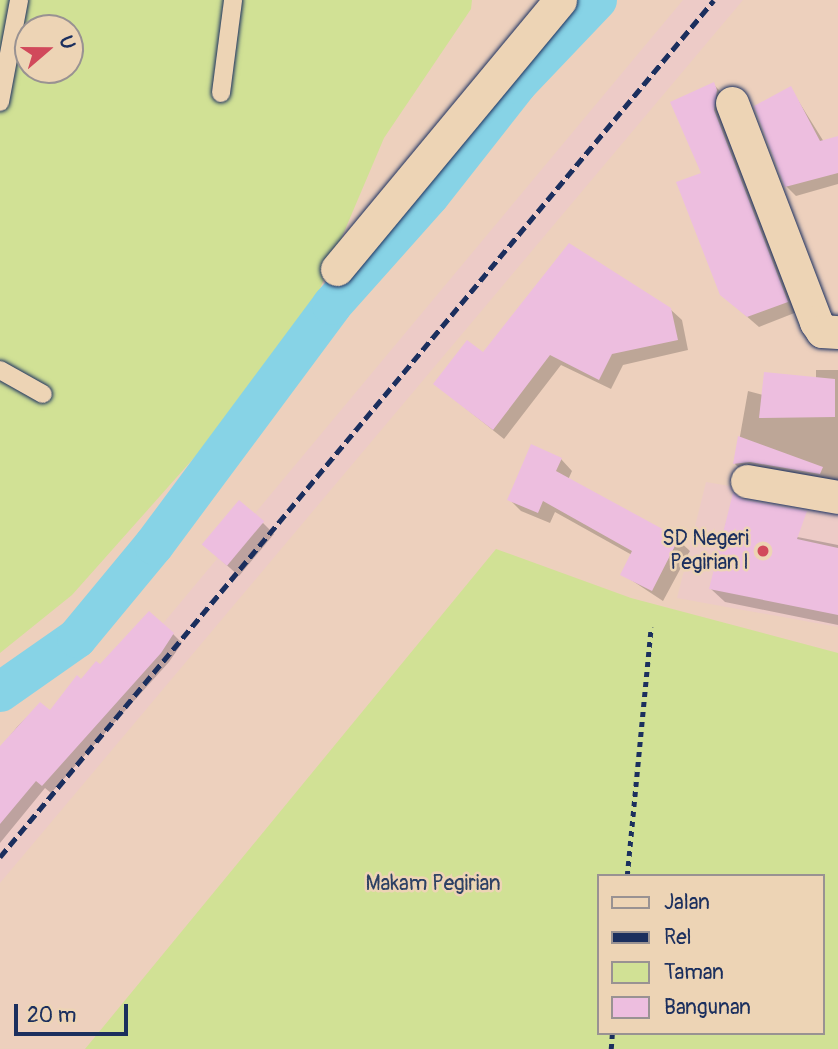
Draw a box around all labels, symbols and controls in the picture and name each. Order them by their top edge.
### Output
north arrow [14,14,84,84]
text: U [53,32,80,53]
place label: SD Negeri Pegirian I [662,526,749,576]
marker: SD Negeri Pegirian I [755,543,771,559]
park label: Makam Pegirian [365,871,501,897]
legend [596,874,824,1035]
text: Jalan [664,889,710,916]
text: Rel [664,924,692,951]
text: Taman [664,959,724,986]
scale bar [18,990,131,1034]
text: Bangunan [664,994,751,1021]
text: 20 m [27,1002,76,1029]

